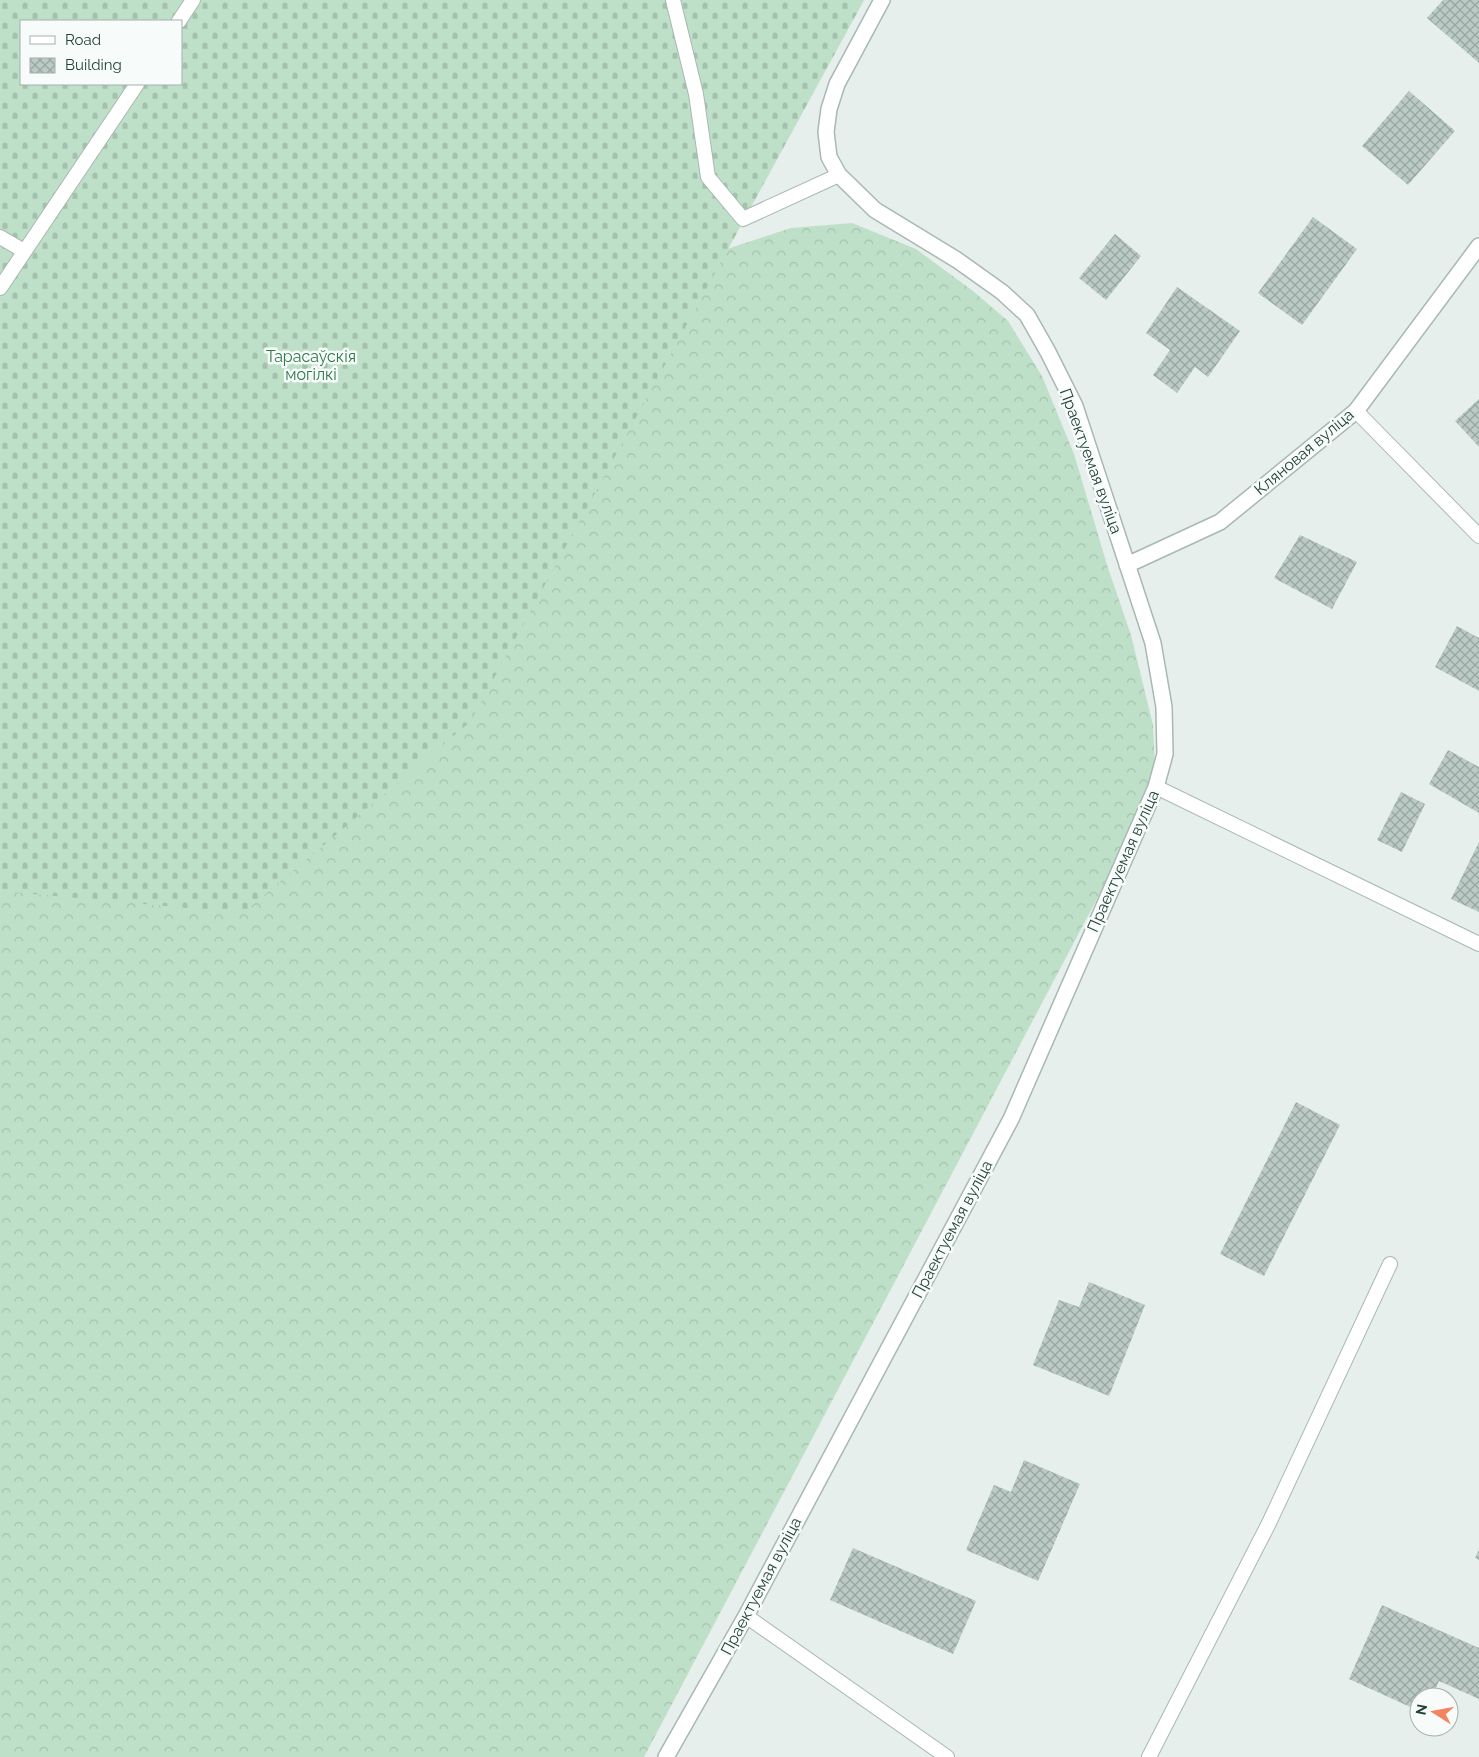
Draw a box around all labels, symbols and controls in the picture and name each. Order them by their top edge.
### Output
legend [20,20,182,85]
text: Road [65,31,101,49]
text: Building [65,56,122,74]
park label: Тарасаўскія могілкі [266,347,356,384]
street label: Праектуемая вуліца [1056,386,1126,536]
street label: Кляновая вуліца [1250,405,1358,499]
street label: Праектуемая вуліца [1083,787,1163,935]
street label: Праектуемая вуліца [908,1157,996,1301]
street label: Праектуемая вуліца [717,1514,805,1658]
north arrow [1409,1687,1459,1737]
text: N [1412,1703,1430,1716]

